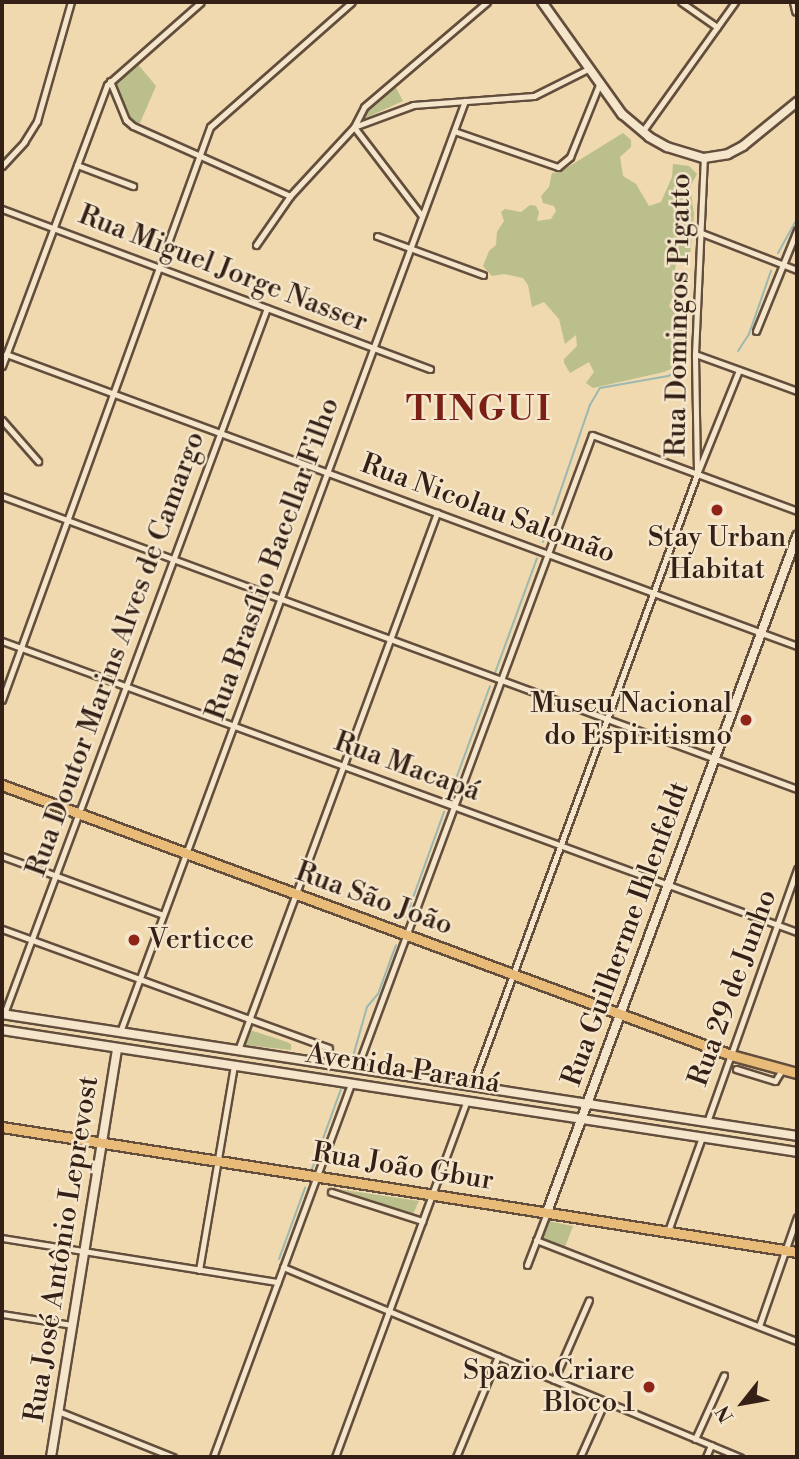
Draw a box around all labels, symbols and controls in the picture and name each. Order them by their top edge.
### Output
street label: Rua Domingos Pigatto [660,173,698,457]
street label: Rua Miguel Jorge Nasser [74,198,372,340]
district label: TINGUI [407,389,551,431]
street label: Rua Brasílio Bacellar Filho [199,393,347,725]
street label: Rua Doutor Marins Alves de Camargo [20,427,212,881]
street label: Rua Nicolau Salomão [356,447,620,571]
marker: Stay Urban Habitat [709,502,725,518]
place label: Stay Urban Habitat [648,521,786,587]
place label: Museu Nacional do Espiritismo [530,687,732,753]
marker: Museu Nacional do Espiritismo [738,712,754,728]
street label: Rua Macapá [329,725,485,809]
street label: Rua Guilherme Ihlenfeldt [555,777,697,1091]
street label: Rua São João [291,855,457,943]
street label: Rua 29 de Junho [682,885,784,1091]
place label: Verticce [148,923,254,957]
marker: Verticce [126,932,142,948]
street label: Avenida Paraná [304,1037,502,1101]
street label: Rua José Antônio Leprevost [18,1074,106,1424]
street label: Rua João Gbur [310,1136,496,1198]
place label: Spazio Criare Bloco 1 [463,1354,635,1420]
north arrow [708,1368,778,1438]
marker: Spazio Criare Bloco 1 [641,1379,657,1395]
text: N [711,1401,739,1426]

